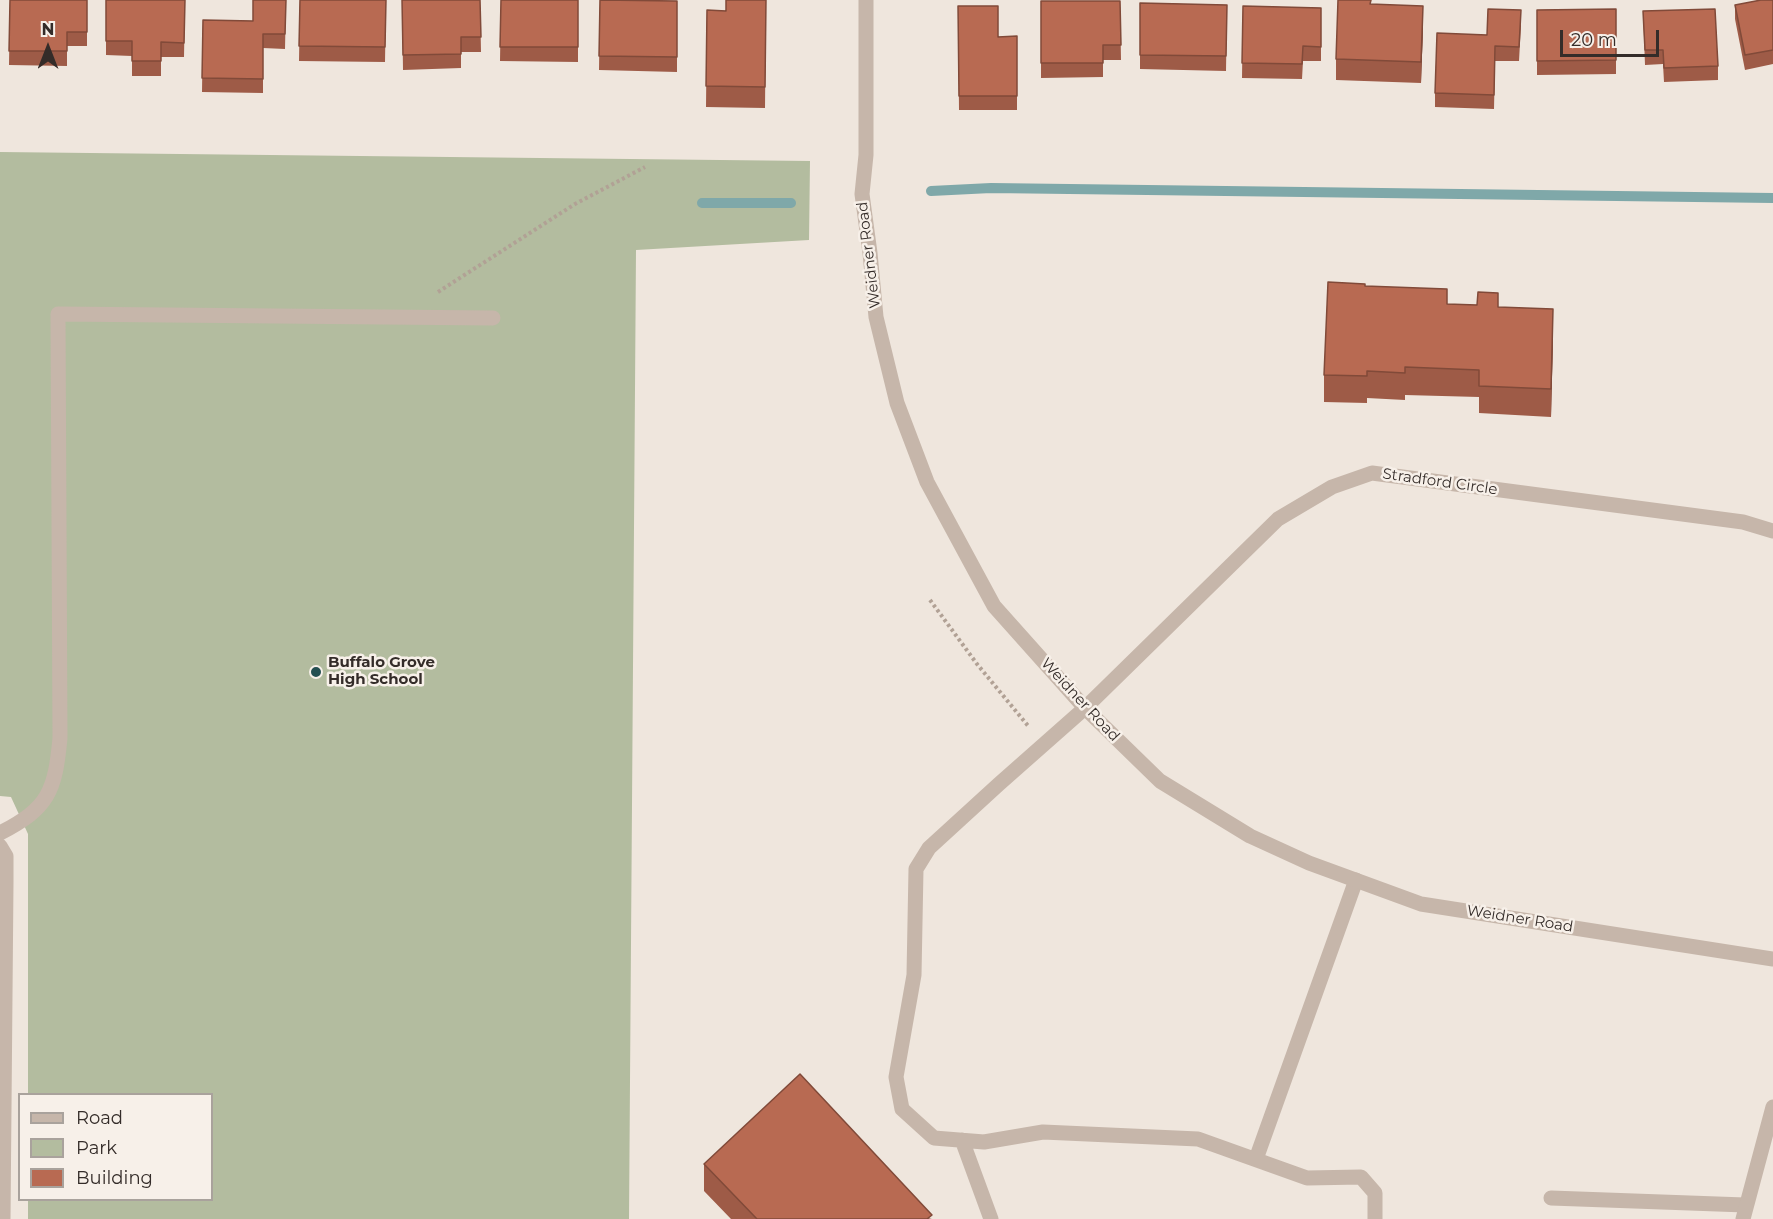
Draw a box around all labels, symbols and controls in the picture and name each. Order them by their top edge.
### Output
north arrow [18,18,78,78]
scale bar [1563,18,1662,56]
text: N [42,20,54,39]
text: 20 m [1571,29,1617,51]
street label: Weidner Road [854,201,884,309]
street label: Stradford Circle [1381,465,1499,499]
place label: Buffalo Grove High School [328,654,435,689]
street label: Weidner Road [1037,655,1123,745]
marker: Buffalo Grove High School [309,665,323,679]
street label: Weidner Road [1466,902,1574,936]
legend [18,1093,213,1201]
text: Road [76,1107,123,1129]
text: Park [76,1137,117,1159]
text: Building [76,1167,153,1189]

